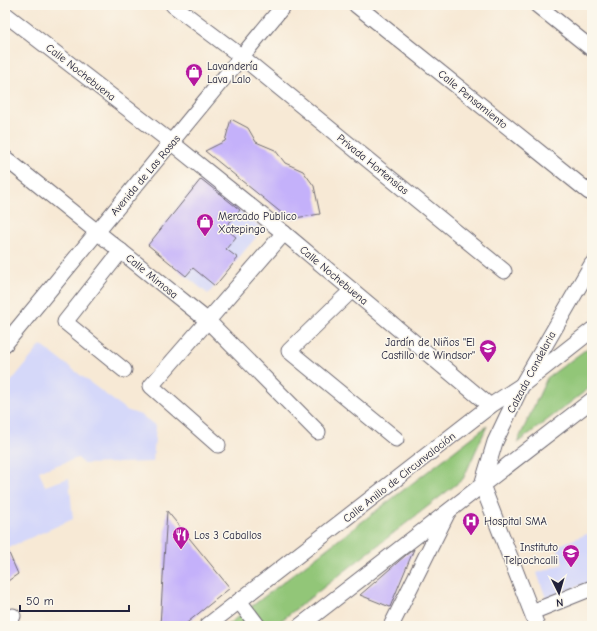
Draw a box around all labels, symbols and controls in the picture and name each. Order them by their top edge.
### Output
street label: Calle Nochebuena [43,41,118,104]
place label: Lavandería Lava Lalo [207,60,258,86]
shop icon: Lavandería Lava Lalo [184,62,204,87]
street label: Calle Pensamiento [435,67,510,132]
street label: Avenida de Las Rosas [108,132,183,218]
street label: Privada Hortensias [334,132,411,197]
place label: Mercado Publico Xotepingo [218,210,297,236]
shop icon: Mercado Publico Xotepingo [195,212,215,237]
street label: Calle Nochebuena [297,243,370,308]
street label: Calle Mimosa [123,251,180,301]
street label: Calzada Candelaria [504,329,558,415]
place label: Jardín de Niños "El Castillo de Windsor" [381,336,475,362]
school or university icon: Jardín de Niños "El Castillo de Windsor" [478,338,498,363]
street label: Calle Anillo de Circunvalación [341,430,458,525]
hospital icon: Hospital SMA [461,511,481,536]
place label: Hospital SMA [484,515,547,528]
restaurant icon: Los 3 Caballos [171,525,191,550]
place label: Los 3 Caballos [194,529,262,542]
place label: Instituto Telpochcalli [504,541,558,567]
school or university icon: Instituto Telpochcalli [561,543,581,568]
north arrow [539,573,579,613]
scale bar [20,587,129,613]
text: 50 m [26,594,54,608]
text: N [556,596,564,609]

